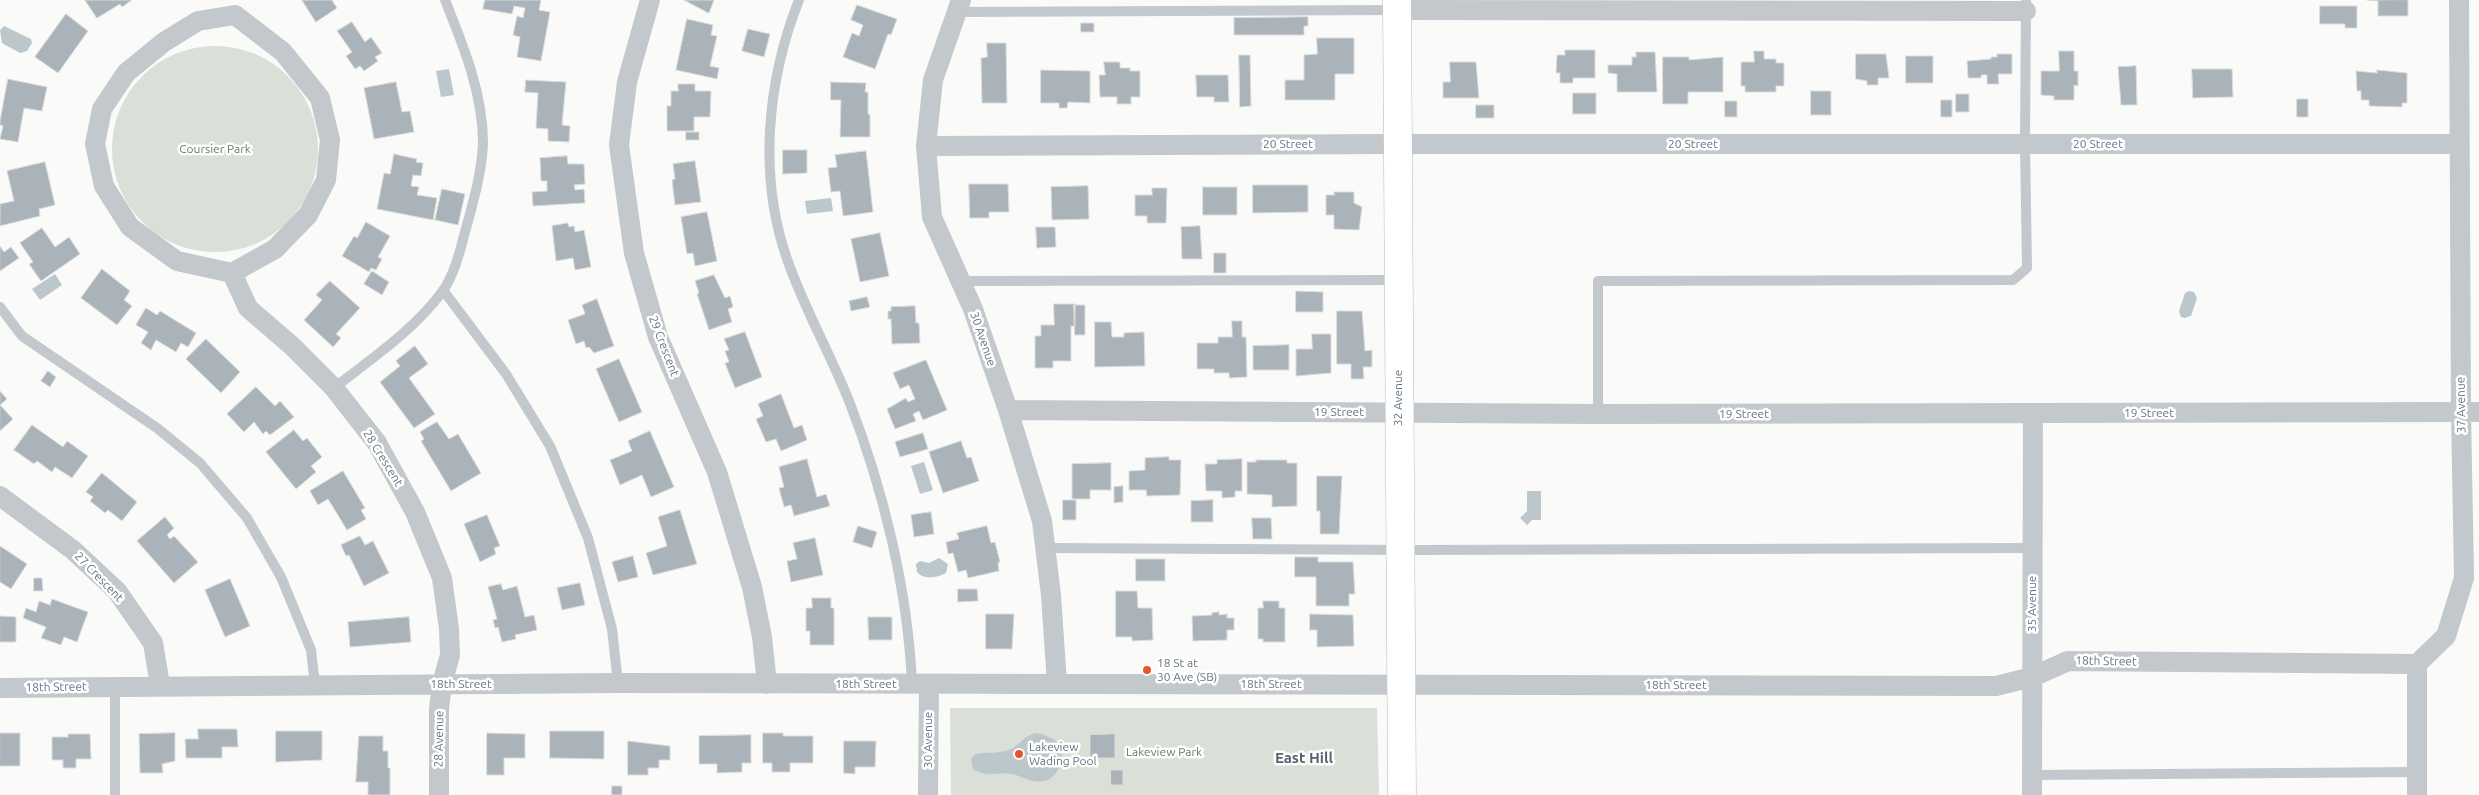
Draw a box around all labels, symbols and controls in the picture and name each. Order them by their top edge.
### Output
street label: 20 Street [1263,137,1313,151]
street label: 20 Street [1668,137,1718,151]
street label: 20 Street [2073,137,2123,151]
park label: Coursier Park [179,142,251,156]
street label: 30 Avenue [967,310,999,368]
street label: 29 Crescent [646,314,682,378]
street label: 32 Avenue [1391,370,1405,426]
street label: 37 Avenue [2453,377,2469,433]
street label: 19 Street [1314,405,1364,419]
street label: 19 Street [2124,406,2174,420]
street label: 19 Street [1719,407,1769,421]
street label: 28 Crescent [360,427,406,489]
street label: 27 Crescent [72,549,126,605]
street label: 35 Avenue [2025,576,2039,632]
street label: 18th Street [2075,653,2137,669]
place label: 18 St at 30 Ave (SB) [1157,656,1217,684]
marker: 18 St at 30 Ave (SB) [1141,664,1153,676]
street label: 18th Street [430,677,492,691]
street label: 18th Street [835,677,897,691]
street label: 18th Street [1240,677,1302,691]
street label: 18th Street [1645,678,1707,692]
street label: 18th Street [25,679,87,695]
street label: 28 Avenue [431,711,447,767]
street label: 30 Avenue [921,712,935,768]
place label: Lakeview Wading Pool [1029,740,1097,768]
park label: Lakeview Park [1126,745,1202,759]
marker: Lakeview Wading Pool [1013,748,1025,760]
district label: East Hill [1275,749,1333,767]

